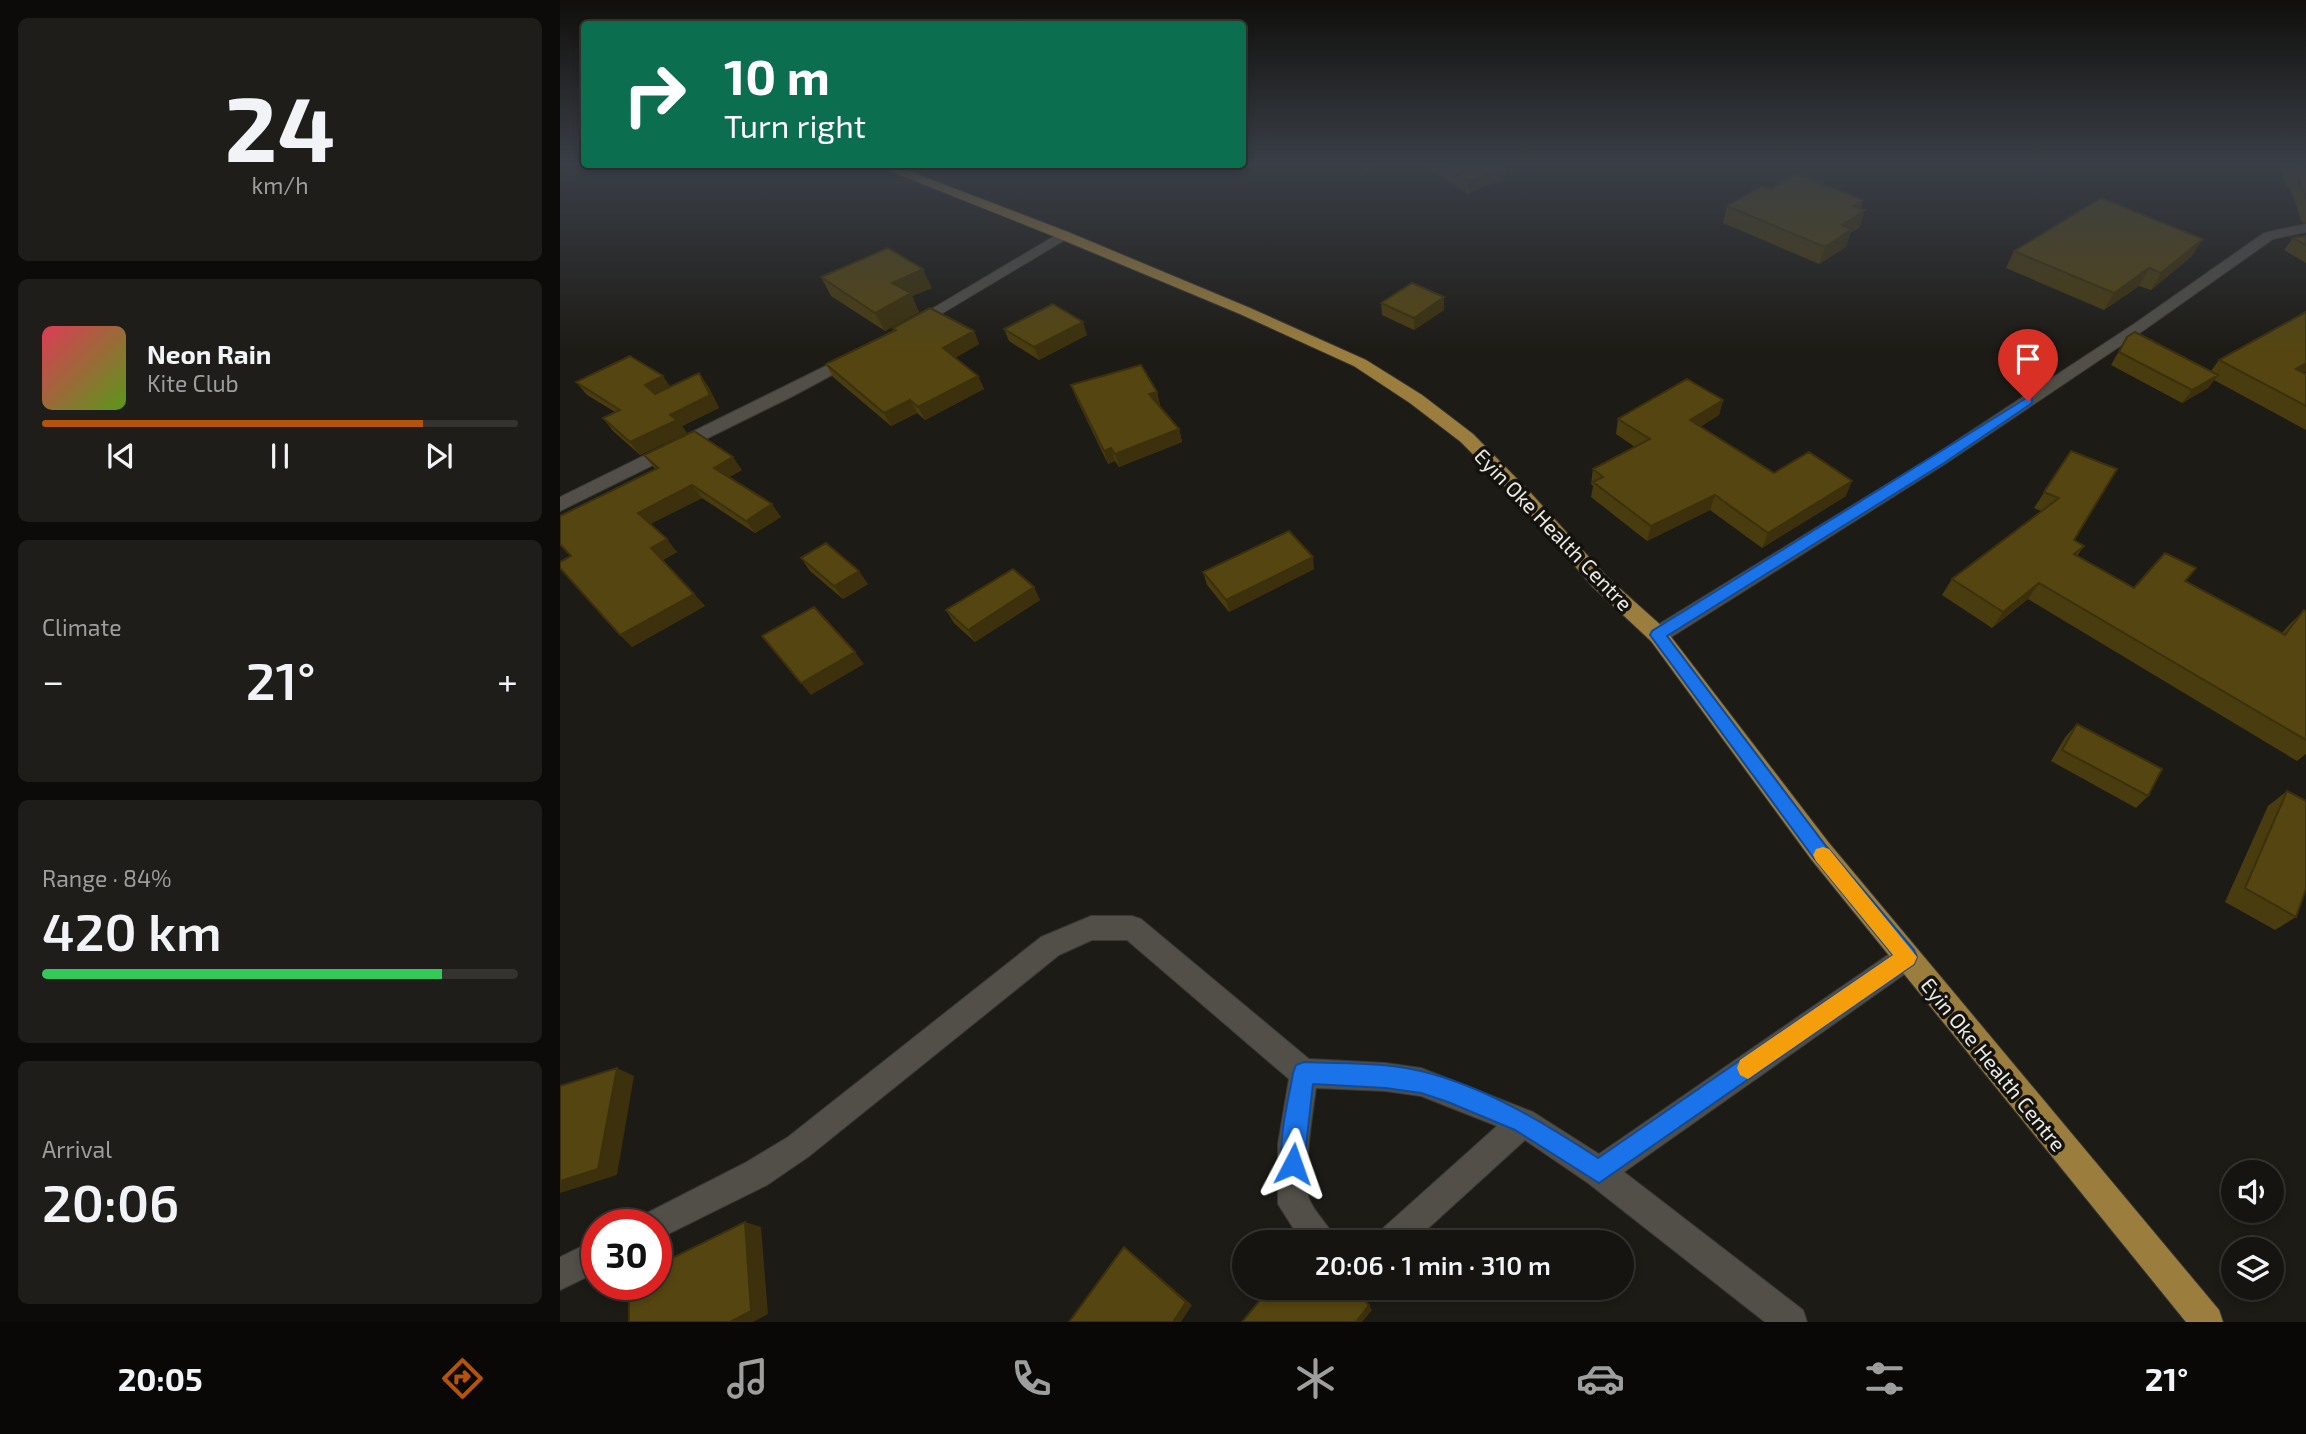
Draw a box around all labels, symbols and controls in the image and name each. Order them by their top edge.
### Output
text: 10 m [724,46,830,105]
icon: right [609,49,700,140]
text: 24 [225,71,335,180]
text: Turn right [724,106,866,144]
text: km/h [251,171,309,199]
pin [1998,329,2058,401]
text: Neon Rain [147,338,271,369]
icon: arrive [2009,340,2047,378]
text: Kite Club [147,369,239,397]
icon: previous [102,437,140,475]
icon: pause [261,437,299,475]
icon: next [420,437,458,475]
street label: Eyin Oke Health Centre [1470,443,1638,615]
text: Climate [42,613,122,641]
text: 21° [246,648,316,710]
text: − [42,657,64,703]
text: + [497,657,518,703]
text: Range · 84% [42,864,172,892]
text: 420 km [42,899,222,961]
street label: Eyin Oke Health Centre [1916,972,2072,1156]
position arrow [1256,1127,1330,1201]
text: Arrival [42,1135,112,1163]
map controls [2221,1160,2284,1300]
button: sound [2221,1160,2284,1223]
text: 20:06 [42,1170,179,1232]
speed limit sign: 30 [581,1209,672,1300]
button: layers [2221,1237,2284,1300]
text: 20:06 · 1 min · 310 m [1315,1249,1551,1280]
icon: directions [438,1354,487,1403]
icon: music [723,1354,772,1403]
icon: phone [1007,1354,1056,1403]
icon: climate [1291,1354,1340,1403]
icon: car [1576,1354,1625,1403]
icon: filters [1860,1354,1909,1403]
text: 20:05 [118,1359,203,1397]
text: 21° [2145,1359,2188,1397]

